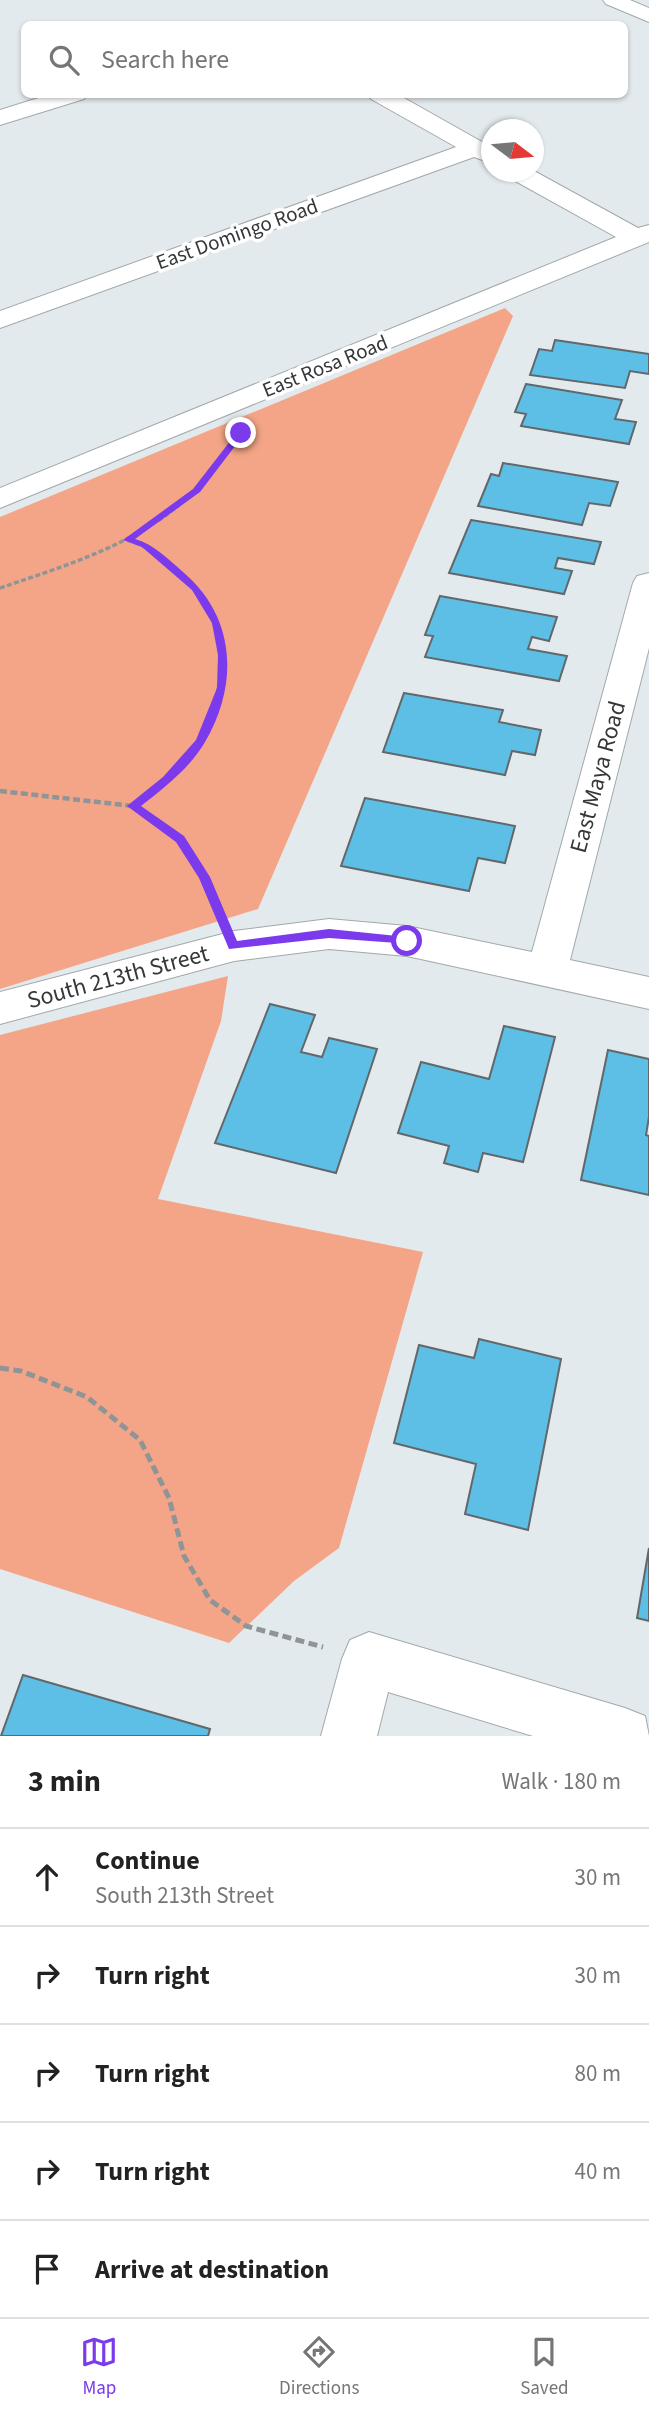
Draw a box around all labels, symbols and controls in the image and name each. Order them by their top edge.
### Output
search box [21,21,628,98]
icon: search [45,41,83,79]
text: Search here [101,41,229,78]
north arrow [481,119,544,182]
street label: East Domingo Road [152,191,322,277]
street label: East Rosa Road [258,327,392,405]
route end [225,417,256,448]
street label: East Maya Road [561,697,635,857]
route start [391,925,422,956]
street label: South 213th Street [23,936,213,1018]
text: 3 min [28,1760,101,1803]
text: Walk · 180 m [502,1765,621,1798]
text: Continue [95,1842,200,1879]
icon: ahead [28,1858,66,1896]
text: 30 m [574,1861,621,1894]
text: South 213th Street [95,1879,274,1912]
icon: right [28,1956,66,1994]
text: Turn right [95,1957,210,1994]
text: 30 m [574,1959,621,1992]
icon: right [28,2054,66,2092]
text: Turn right [95,2055,210,2092]
text: 80 m [574,2057,621,2090]
icon: right [28,2152,66,2190]
text: Turn right [95,2153,210,2190]
text: 40 m [574,2155,621,2188]
icon: arrive [28,2250,66,2288]
text: Arrive at destination [95,2251,329,2288]
tab: Map [80,2333,118,2402]
tab: Directions [279,2333,359,2402]
tab: Saved [520,2333,569,2402]

